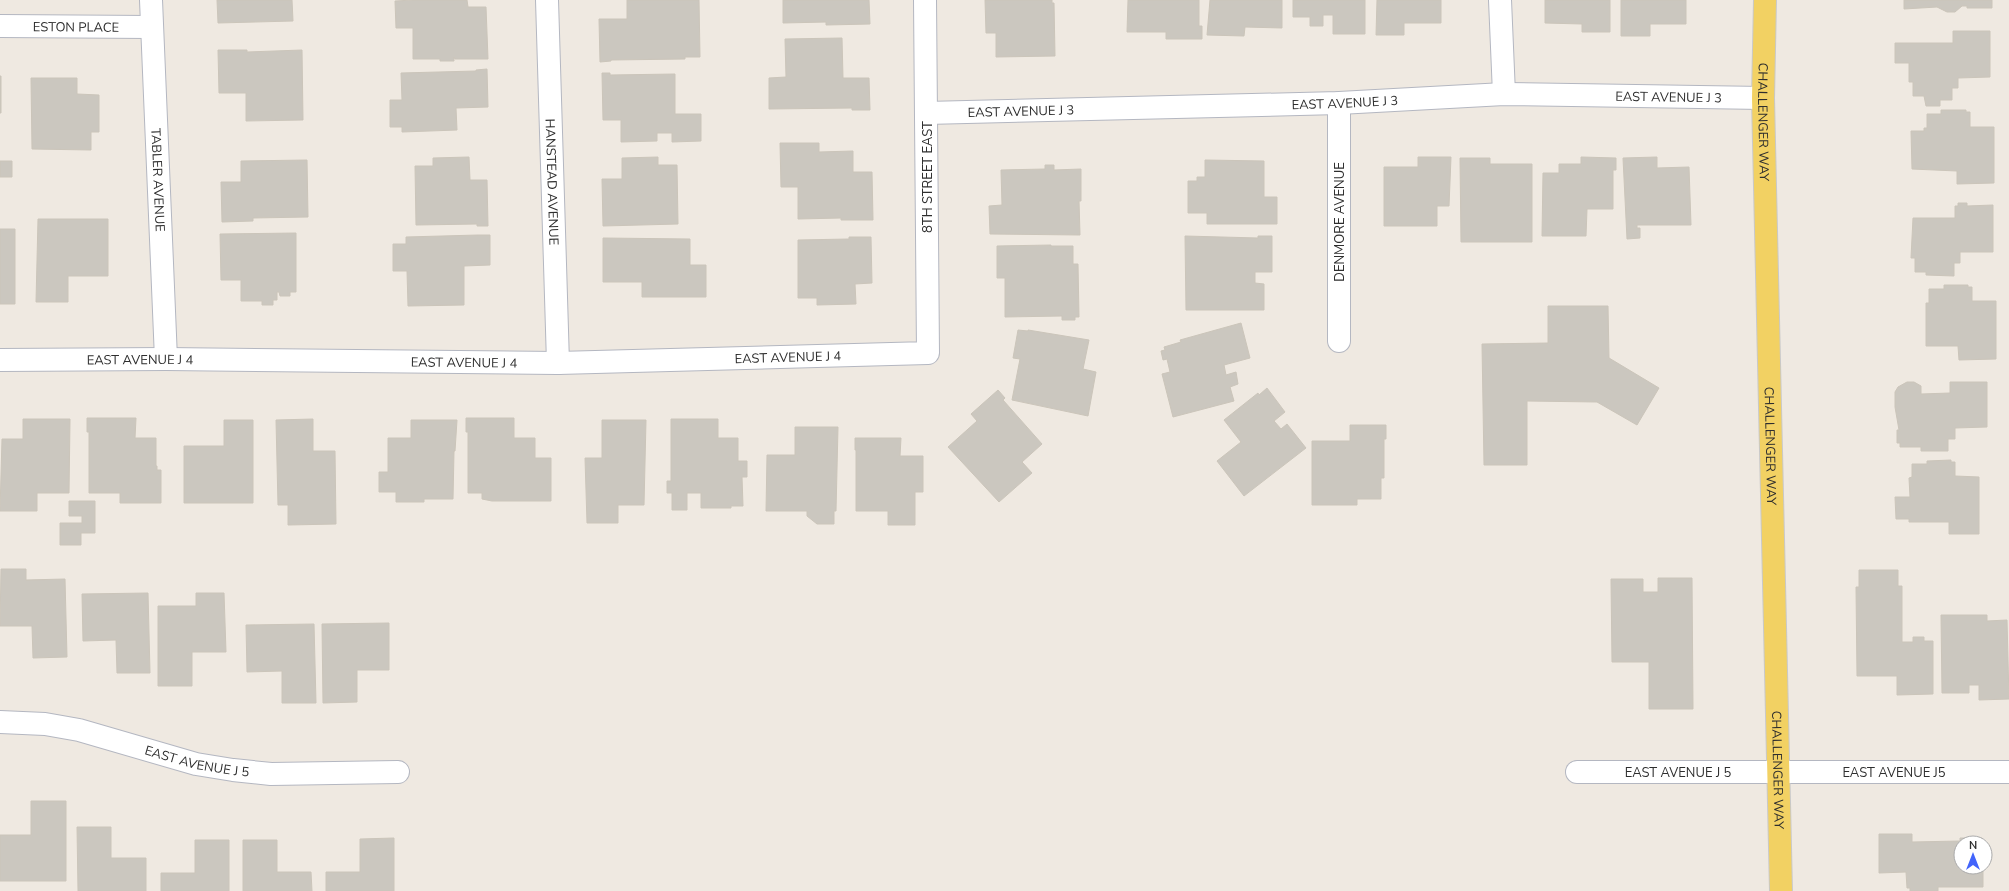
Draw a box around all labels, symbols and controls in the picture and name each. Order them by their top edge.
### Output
street label: ESTON PLACE [33,18,119,37]
street label: CHALLENGER WAY [1753,62,1773,182]
street label: EAST AVENUE J 3 [1615,88,1722,107]
street label: EAST AVENUE J 3 [1291,92,1399,114]
street label: EAST AVENUE J 3 [968,101,1074,122]
street label: HANSTEAD AVENUE [541,118,562,245]
street label: 8TH STREET EAST [919,121,937,233]
street label: TABLER AVENUE [146,128,169,232]
street label: DENMORE AVENUE [1331,162,1349,282]
street label: EAST AVENUE J 4 [734,347,842,368]
street label: EAST AVENUE J 4 [87,351,194,369]
street label: EAST AVENUE J 4 [411,353,518,373]
street label: CHALLENGER WAY [1760,386,1780,506]
street label: CHALLENGER WAY [1767,710,1788,830]
street label: EAST AVENUE J 5 [143,742,250,782]
street label: EAST AVENUE J 5 [1625,764,1731,782]
street label: EAST AVENUE J5 [1842,764,1946,782]
north arrow [1953,835,1993,875]
text: N [1969,838,1977,853]

